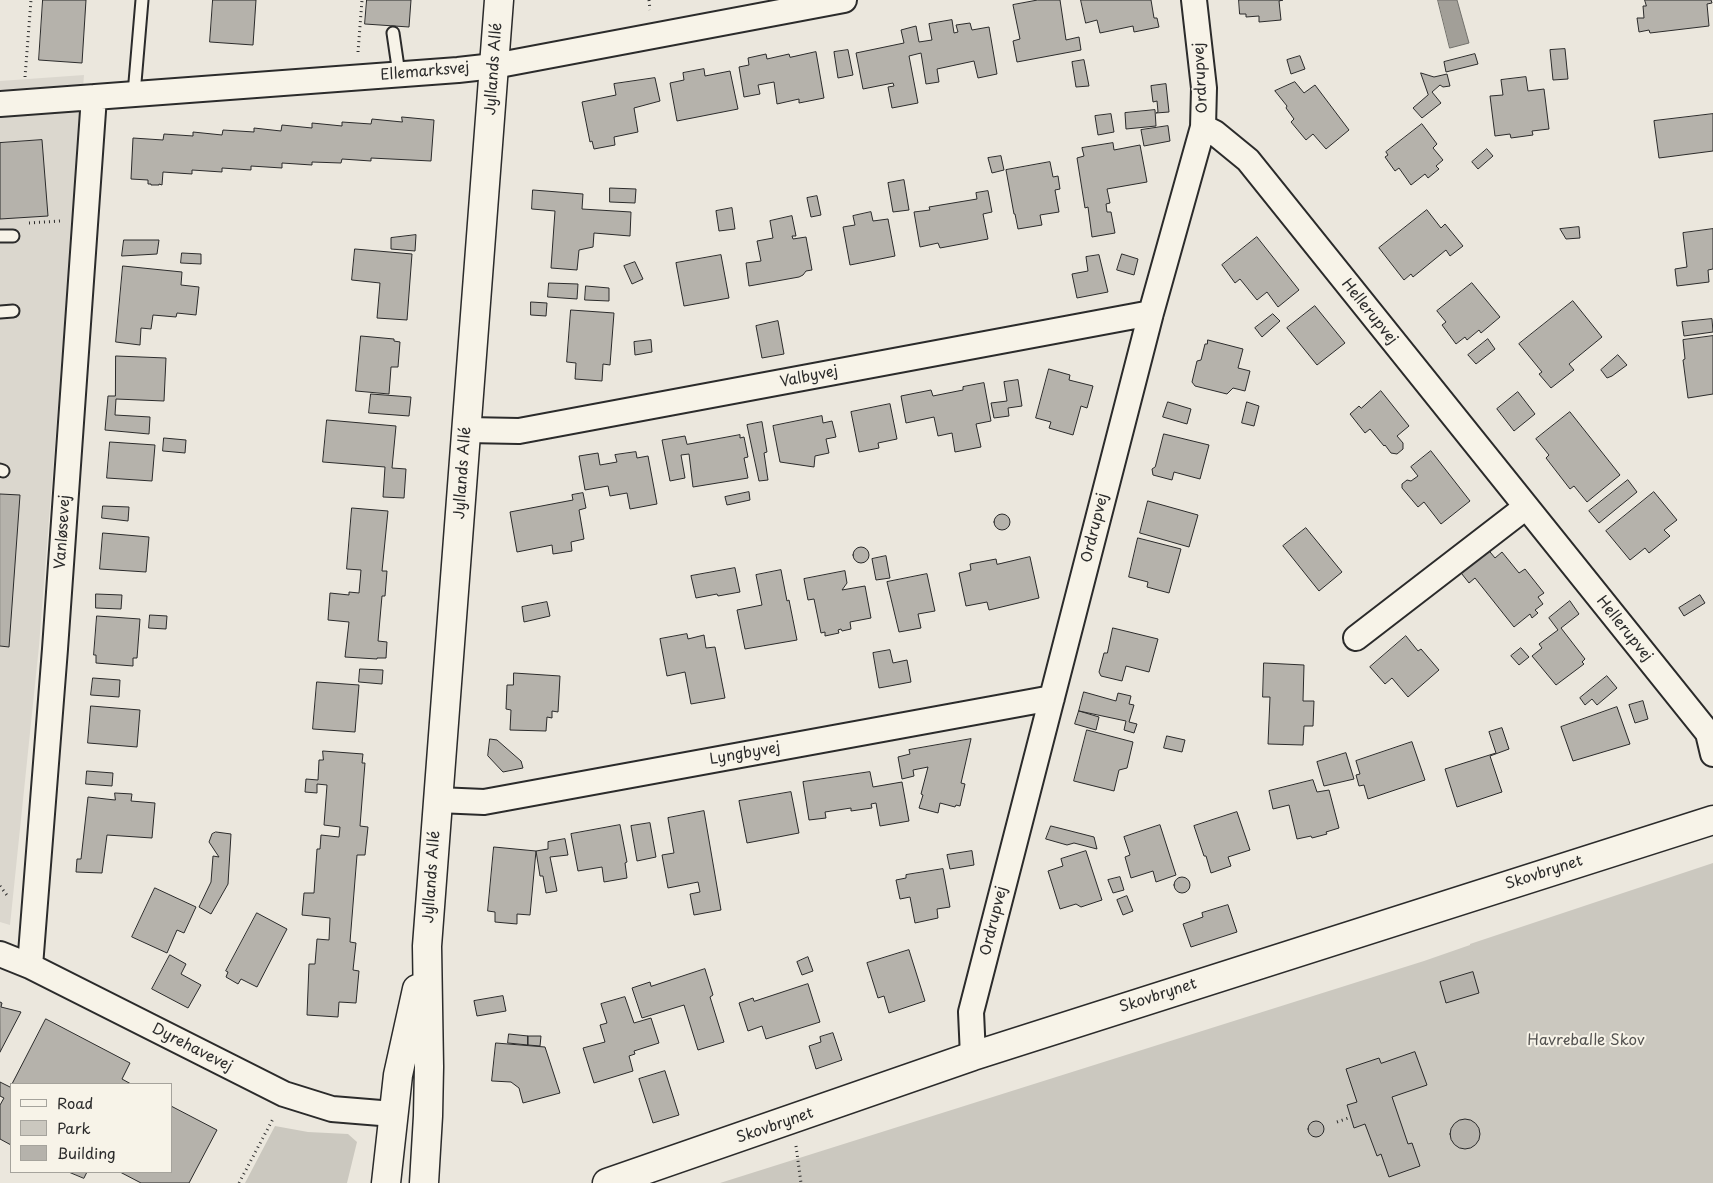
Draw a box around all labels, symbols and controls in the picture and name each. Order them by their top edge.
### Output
street label: Jyllands Allé [482,22,506,116]
street label: Ordrupvej [1190,42,1212,114]
street label: Ellemarksvej [380,59,470,85]
street label: Hellerupvej [1337,276,1401,348]
street label: Valbyvej [778,363,840,391]
street label: Jyllands Allé [451,426,475,520]
street label: Ordrupvej [1078,491,1112,565]
street label: Vanløsevej [51,494,75,570]
street label: Hellerupvej [1592,593,1656,665]
street label: Lyngbyvej [708,739,782,769]
street label: Jyllands Allé [420,830,444,924]
street label: Skovbrynet [1503,852,1585,894]
street label: Ordrupvej [977,884,1011,958]
street label: Skovbrynet [1117,975,1199,1017]
street label: Dyrehavevej [149,1020,235,1076]
park label: Havreballe Skov [1527,1032,1645,1050]
legend [10,1083,172,1173]
text: Road [57,1091,93,1114]
street label: Skovbrynet [734,1104,816,1148]
text: Park [57,1116,91,1139]
text: Building [57,1141,116,1164]

